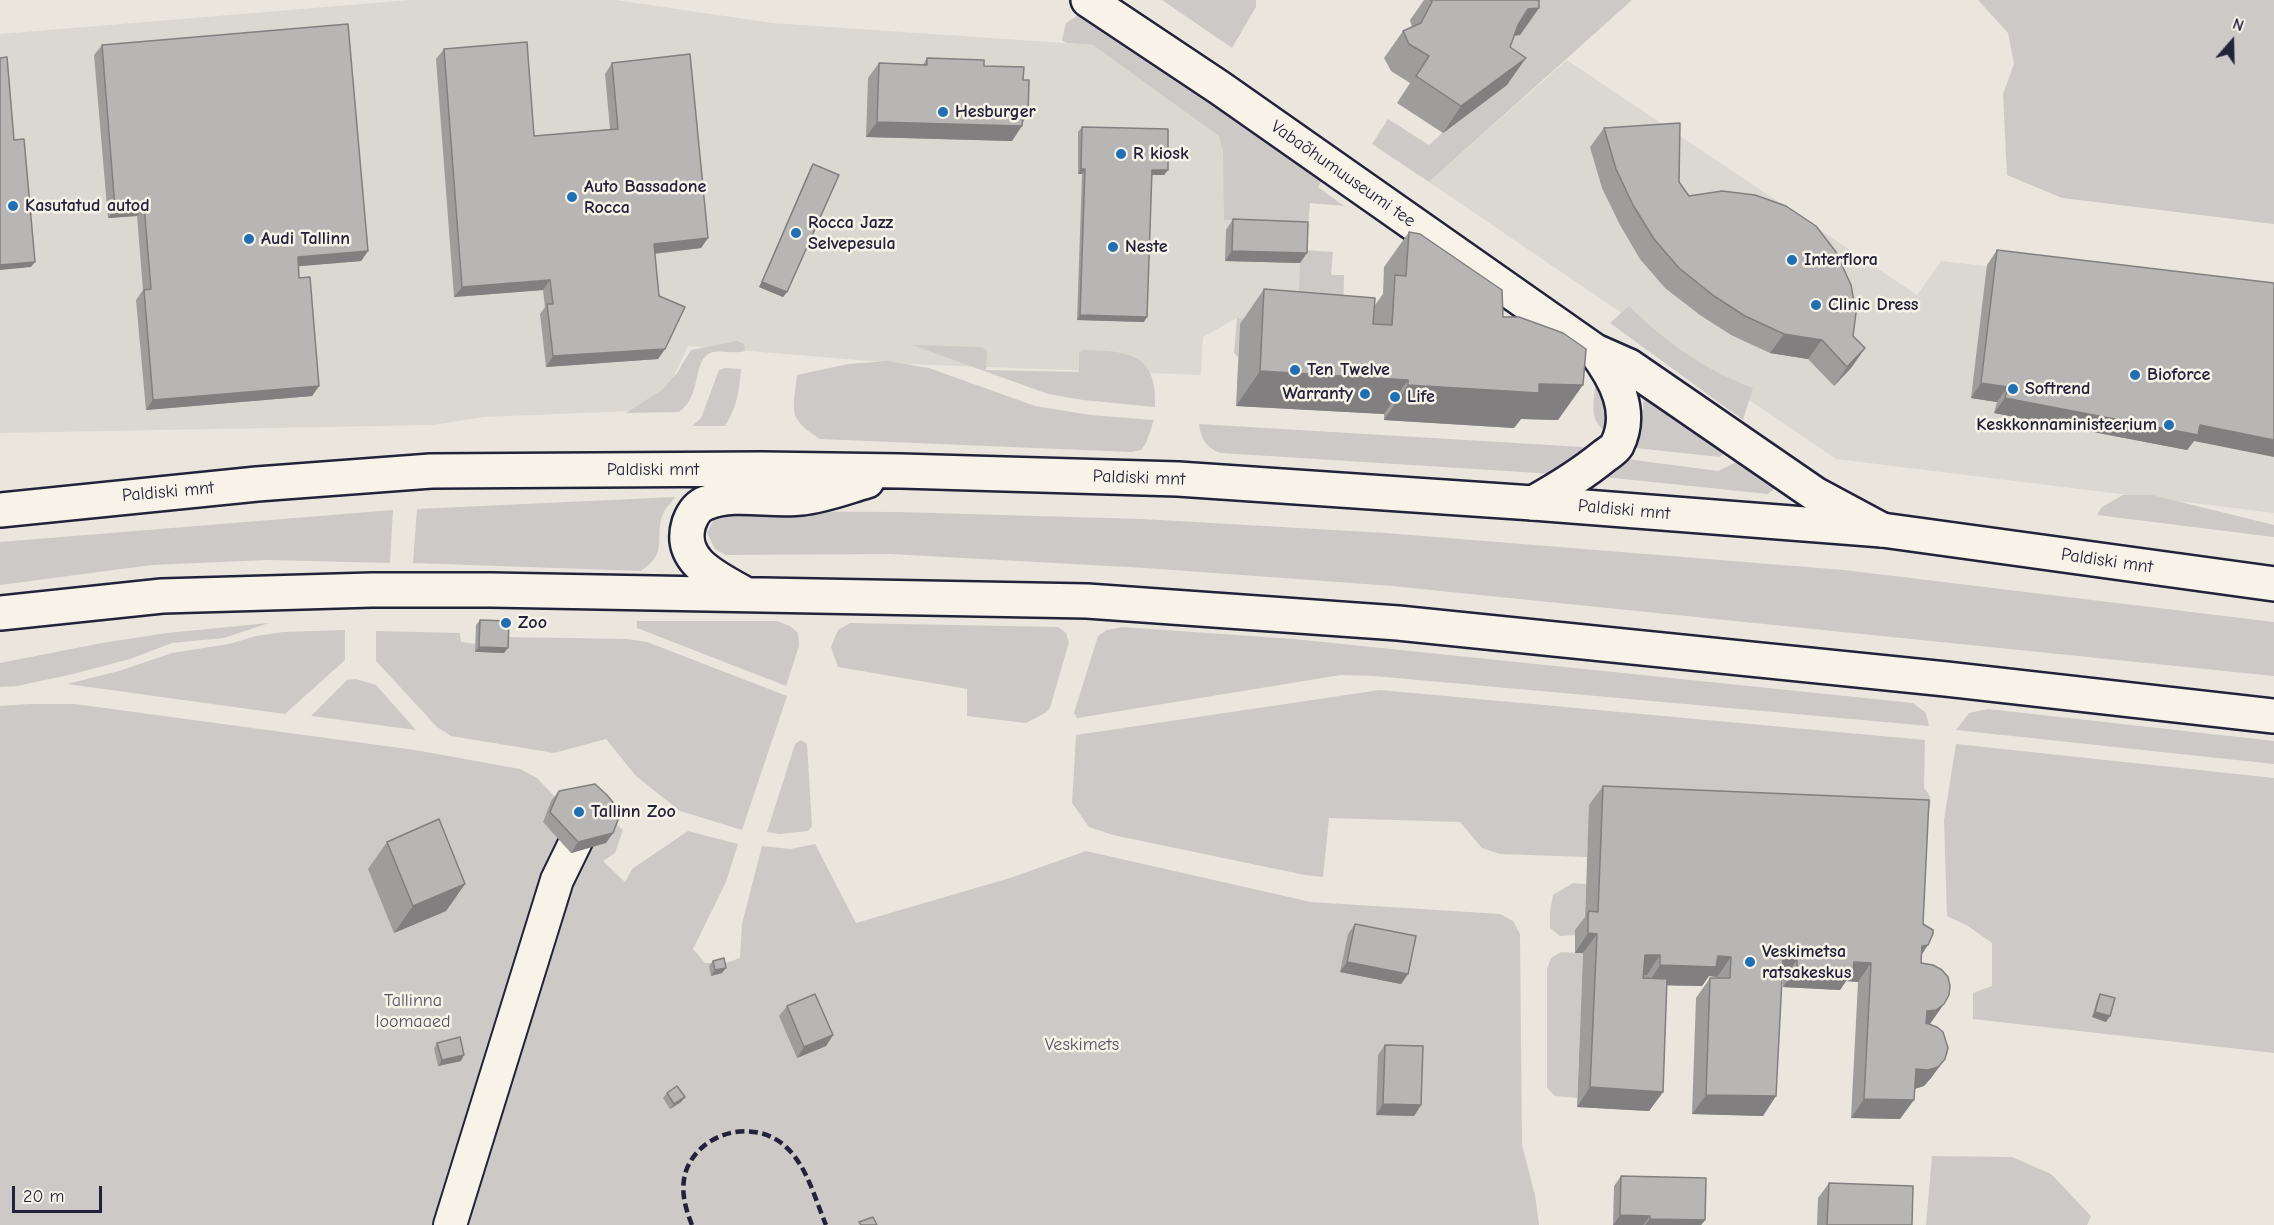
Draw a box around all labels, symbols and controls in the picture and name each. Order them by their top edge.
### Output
north arrow [2202,12,2262,72]
text: N [2230,15,2246,35]
place label: Hesburger [955,101,1036,123]
marker: Hesburger [936,105,950,119]
street label: Vabaõhumuuseumi tee [1266,116,1420,232]
place label: R kiosk [1133,143,1189,165]
marker: R kiosk [1114,147,1128,161]
place label: Auto Bassadone Rocca [584,176,706,219]
marker: Auto Bassadone Rocca [565,190,579,204]
place label: Kasutatud autod [25,195,150,217]
marker: Kasutatud autod [6,199,20,213]
place label: Rocca Jazz Selvepesula [808,212,896,254]
marker: Rocca Jazz Selvepesula [789,226,803,240]
place label: Audi Tallinn [261,228,350,250]
marker: Audi Tallinn [242,232,256,246]
place label: Neste [1125,236,1168,258]
marker: Neste [1106,240,1120,254]
place label: Interflora [1804,249,1878,271]
marker: Interflora [1785,253,1799,267]
place label: Clinic Dress [1828,294,1919,316]
marker: Clinic Dress [1809,298,1823,312]
place label: Ten Twelve [1307,359,1390,381]
marker: Ten Twelve [1288,363,1302,377]
place label: Bioforce [2147,364,2210,386]
marker: Bioforce [2128,368,2142,382]
place label: Softrend [2025,378,2090,400]
marker: Softrend [2006,382,2020,396]
place label: Warranty [1282,383,1353,405]
place label: Life [1407,386,1435,408]
marker: Warranty [1358,387,1372,401]
marker: Life [1388,390,1402,404]
place label: Keskkonnaministeerium [1976,414,2157,436]
marker: Keskkonnaministeerium [2162,418,2176,432]
street label: Paldiski mnt [607,459,699,481]
street label: Paldiski mnt [1092,466,1186,490]
street label: Paldiski mnt [121,477,215,507]
street label: Paldiski mnt [1577,495,1671,525]
street label: Paldiski mnt [2060,544,2154,578]
place label: Zoo [518,612,547,634]
marker: Zoo [499,616,513,630]
place label: Tallinn Zoo [591,801,676,823]
marker: Tallinn Zoo [572,805,586,819]
place label: Veskimetsa ratsakeskus [1762,941,1851,984]
marker: Veskimetsa ratsakeskus [1743,955,1757,969]
park label: Tallinna loomaaed [375,990,451,1032]
park label: Veskimets [1045,1034,1119,1056]
scale bar [15,1174,105,1212]
text: 20 m [23,1186,64,1207]

